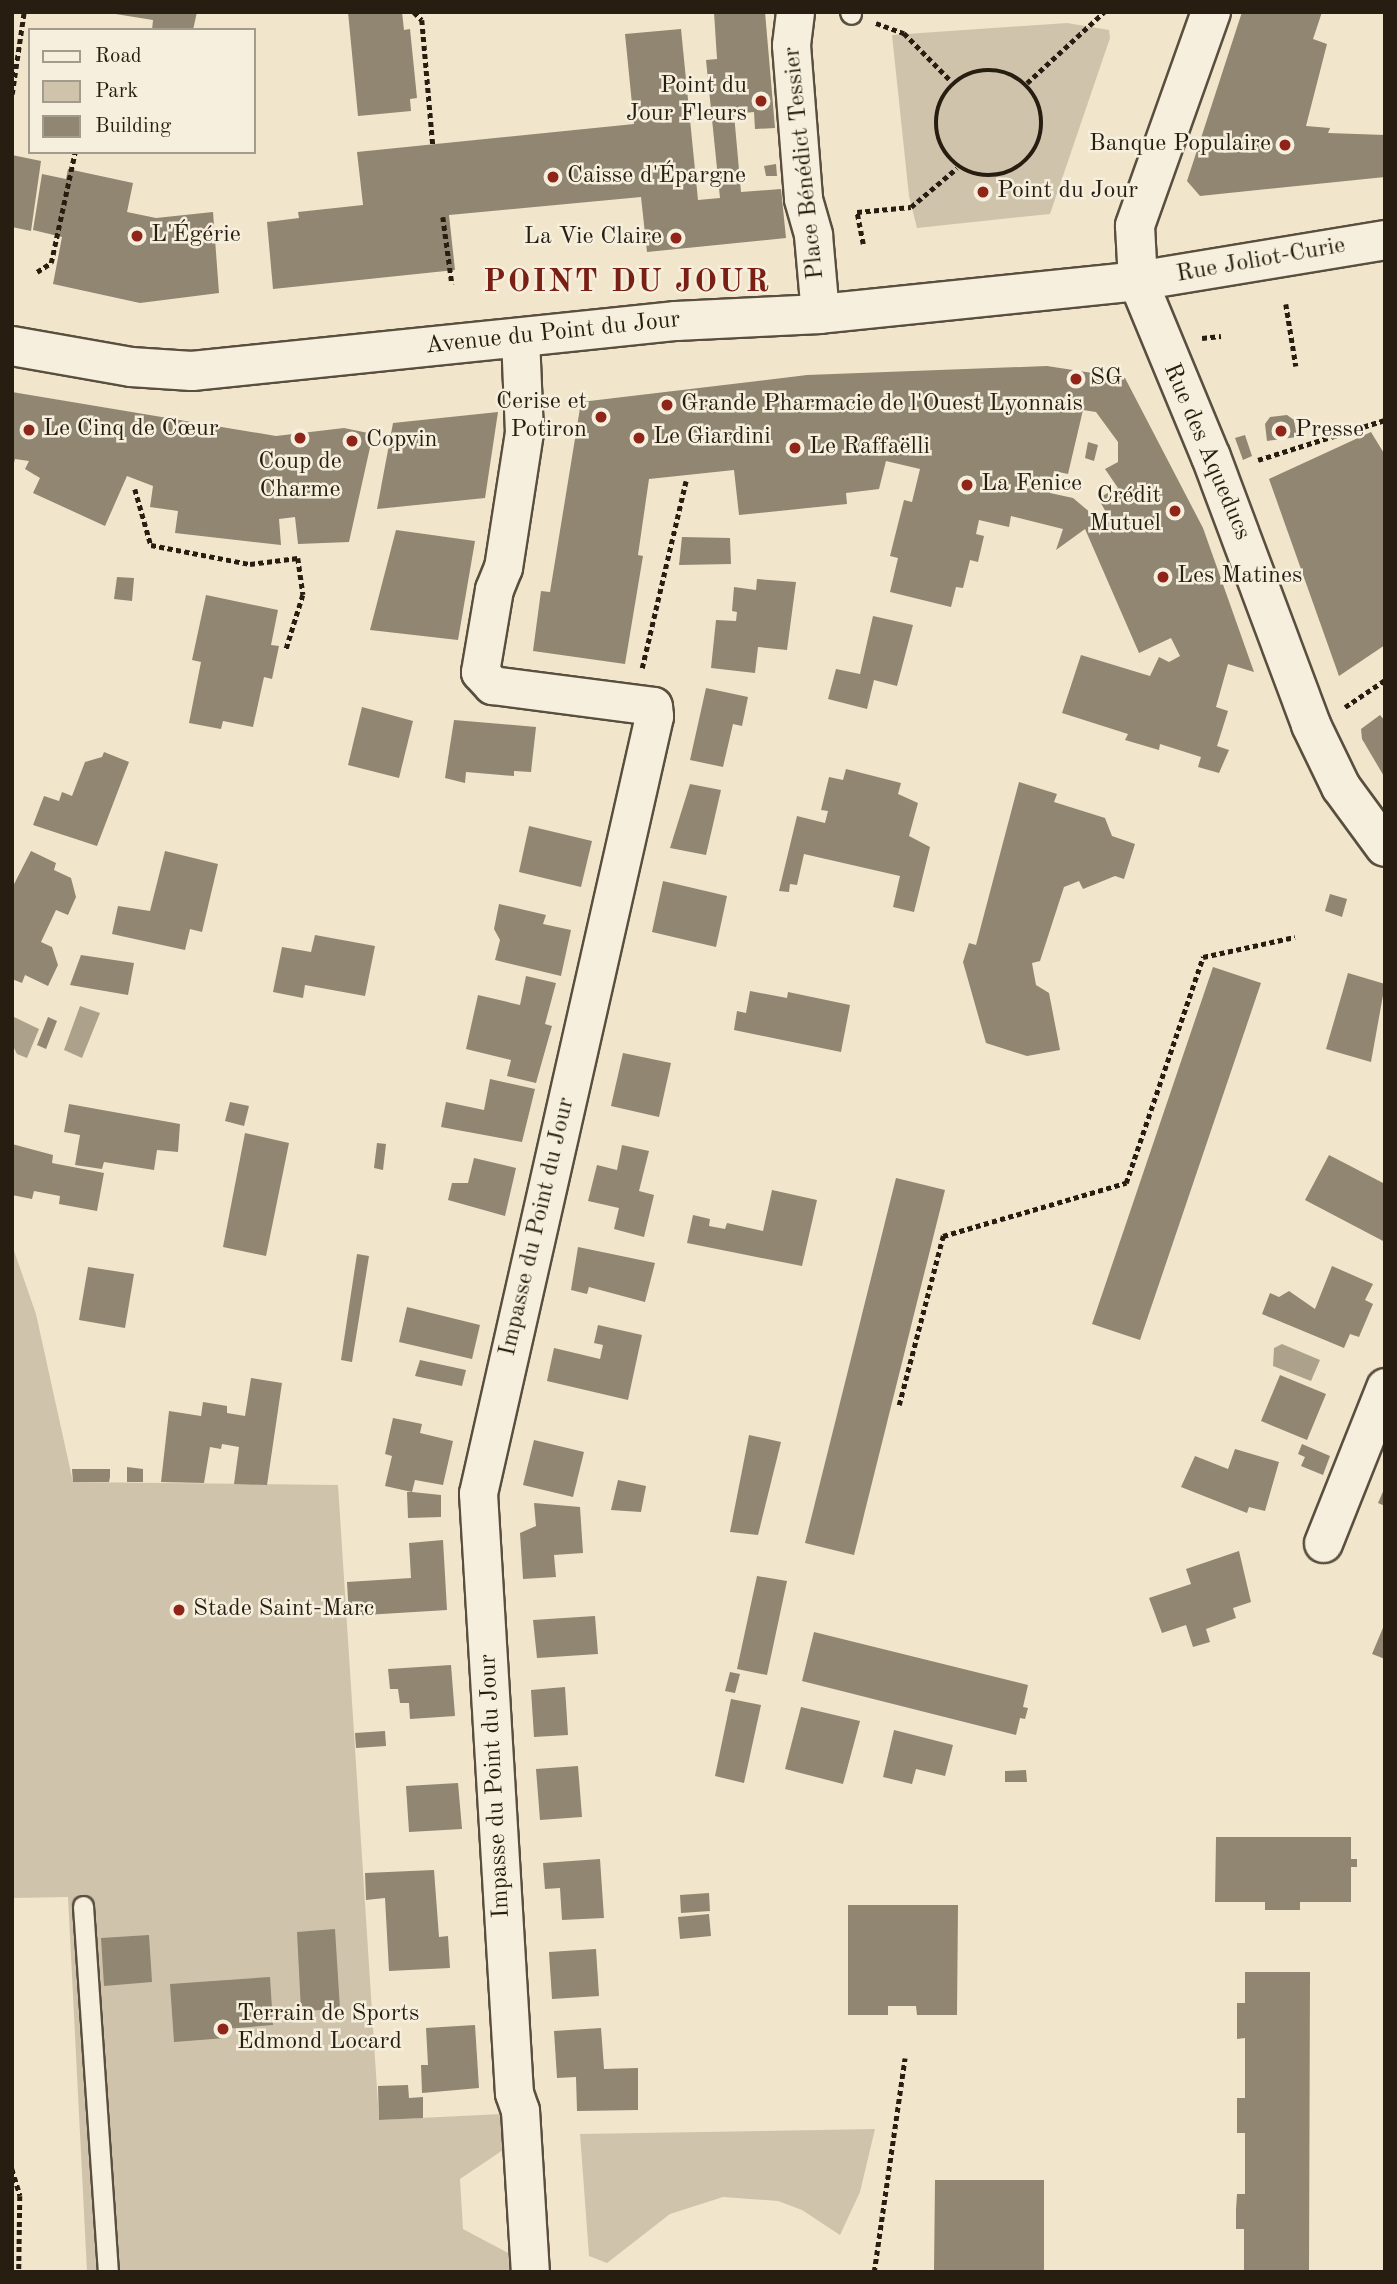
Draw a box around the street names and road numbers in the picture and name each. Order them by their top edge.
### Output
street label: Place Bénédict Tessier [778,45,832,281]
street label: Rue Joliot-Curie [1174,232,1348,290]
street label: Avenue du Point du Jour [424,306,682,362]
street label: Rue des Aqueducs [1156,359,1256,545]
street label: Impasse du Point du Jour [494,1095,582,1359]
street label: Impasse du Point du Jour [475,1653,517,1919]

